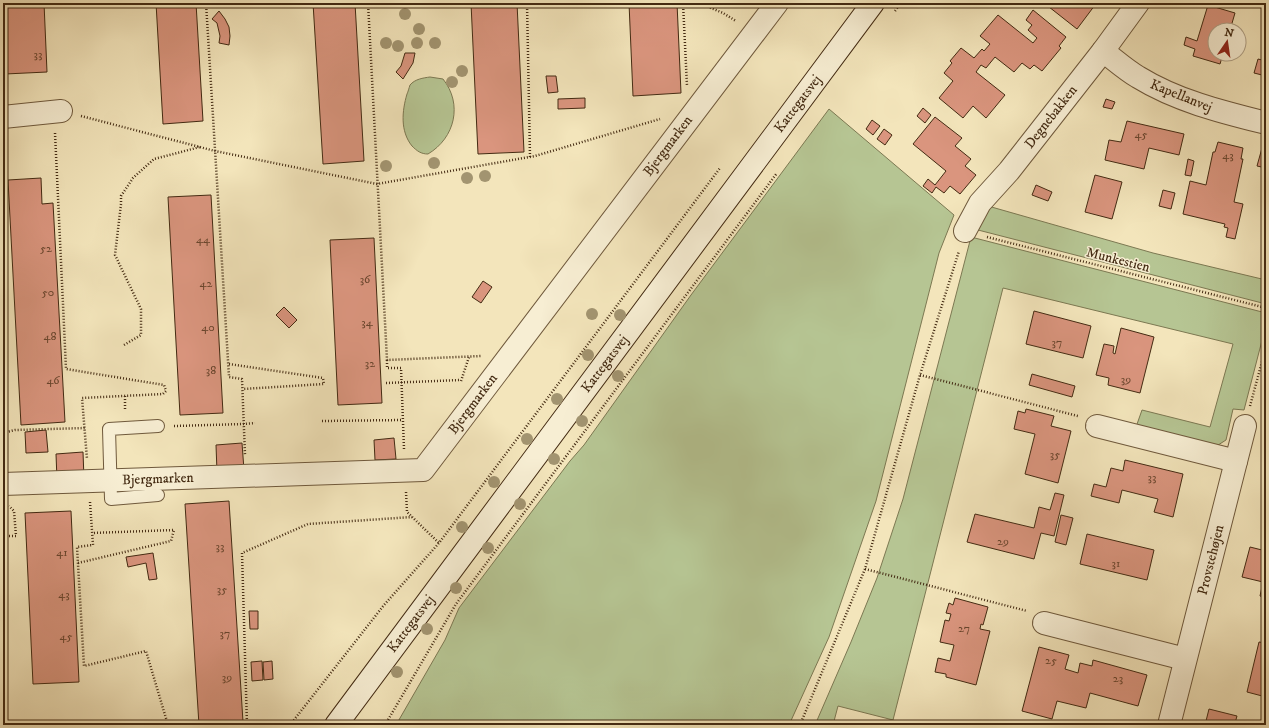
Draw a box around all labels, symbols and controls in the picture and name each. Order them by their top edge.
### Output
north arrow [1207,22,1247,62]
text: N [1223,25,1235,41]
house number: 33 [34,47,42,62]
street label: Kattegatsvej [770,72,826,136]
street label: Kapellanvej [1147,75,1215,117]
street label: Degnebakken [1021,81,1082,152]
street label: Bjergmarken [639,111,697,180]
house number: 45 [1135,127,1147,142]
house number: 43 [1222,148,1234,163]
house number: 44 [196,232,211,247]
house number: 52 [40,241,52,256]
street label: Munkestien [1084,243,1152,277]
house number: 36 [360,272,371,287]
house number: 42 [200,276,213,291]
house number: 50 [42,285,54,300]
house number: 34 [361,315,374,330]
house number: 40 [201,320,215,335]
house number: 48 [44,329,56,344]
street label: Kattegatsvej [577,332,633,396]
house number: 37 [1052,335,1062,350]
house number: 32 [365,356,375,371]
house number: 38 [206,363,216,378]
street label: Bjergmarken [444,369,502,438]
house number: 39 [1121,372,1131,387]
house number: 46 [46,373,60,388]
house number: 35 [1050,447,1060,462]
street label: Bjergmarken [122,469,195,489]
house number: 33 [1148,470,1156,485]
street label: Provstehøjen [1194,522,1229,597]
house number: 29 [997,534,1009,549]
house number: 33 [216,539,224,554]
house number: 41 [56,545,68,560]
house number: 31 [1112,556,1120,571]
house number: 35 [217,582,227,597]
house number: 43 [58,587,70,602]
street label: Kattegatsvej [383,592,439,656]
house number: 27 [958,621,970,636]
house number: 37 [220,626,230,641]
house number: 45 [60,629,72,644]
house number: 25 [1045,653,1057,668]
house number: 39 [222,670,232,685]
house number: 23 [1113,671,1123,686]

